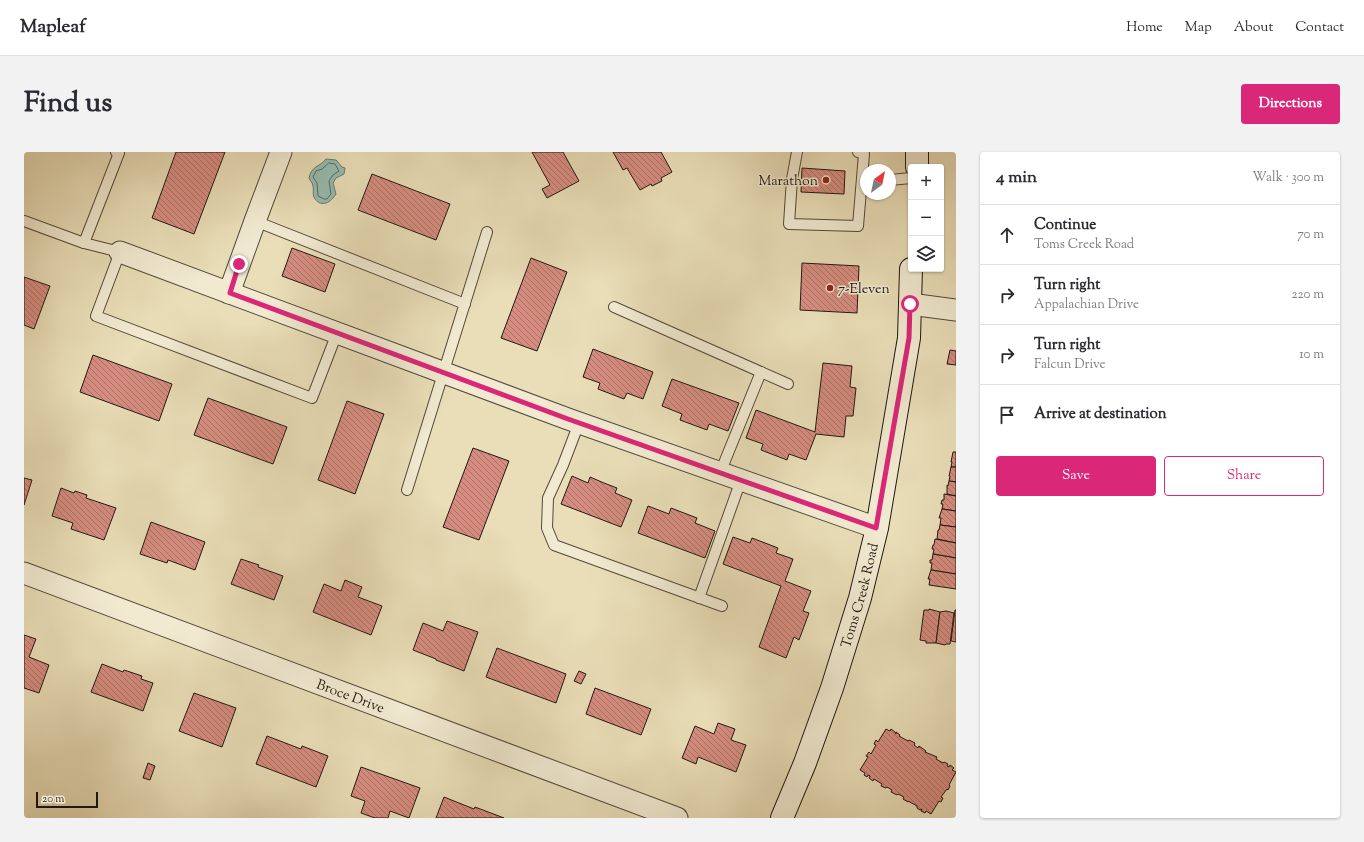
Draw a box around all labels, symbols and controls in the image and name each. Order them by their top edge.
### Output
text: Mapleaf [20,14,86,41]
text: Home [1126,18,1163,38]
text: Map [1185,18,1212,38]
text: About [1234,18,1273,38]
text: Contact [1295,18,1344,38]
text: Find us [24,84,112,124]
button: Directions [1241,84,1340,124]
north arrow [860,164,896,200]
map controls [908,164,944,272]
button: + [908,164,944,200]
text: 4 min [996,166,1037,190]
text: Walk · 300 m [1252,169,1324,187]
place label: Marathon [759,172,818,192]
marker: Marathon [821,175,831,185]
button: − [908,200,944,236]
text: Continue [1034,215,1096,236]
icon: ahead [996,224,1018,246]
text: 70 m [1297,226,1324,244]
button: layers [908,236,944,272]
text: Toms Creek Road [1034,236,1134,254]
route end [230,255,248,273]
text: Turn right [1034,275,1100,296]
place label: 7-Eleven [838,280,890,300]
marker: 7-Eleven [825,283,835,293]
icon: right [996,284,1018,306]
text: 220 m [1291,286,1324,304]
route start [901,295,919,313]
text: Appalachian Drive [1034,296,1139,314]
text: Turn right [1034,335,1100,356]
icon: right [996,344,1018,366]
text: 10 m [1299,346,1324,364]
text: Falcun Drive [1034,356,1106,374]
icon: arrive [996,404,1018,426]
text: Arrive at destination [1034,404,1167,425]
button: Save [996,456,1156,496]
button: Share [1164,456,1324,496]
street label: Toms Creek Road [837,541,885,651]
street label: Broce Drive [313,676,387,719]
scale bar [36,790,98,809]
text: 20 m [42,791,64,807]

